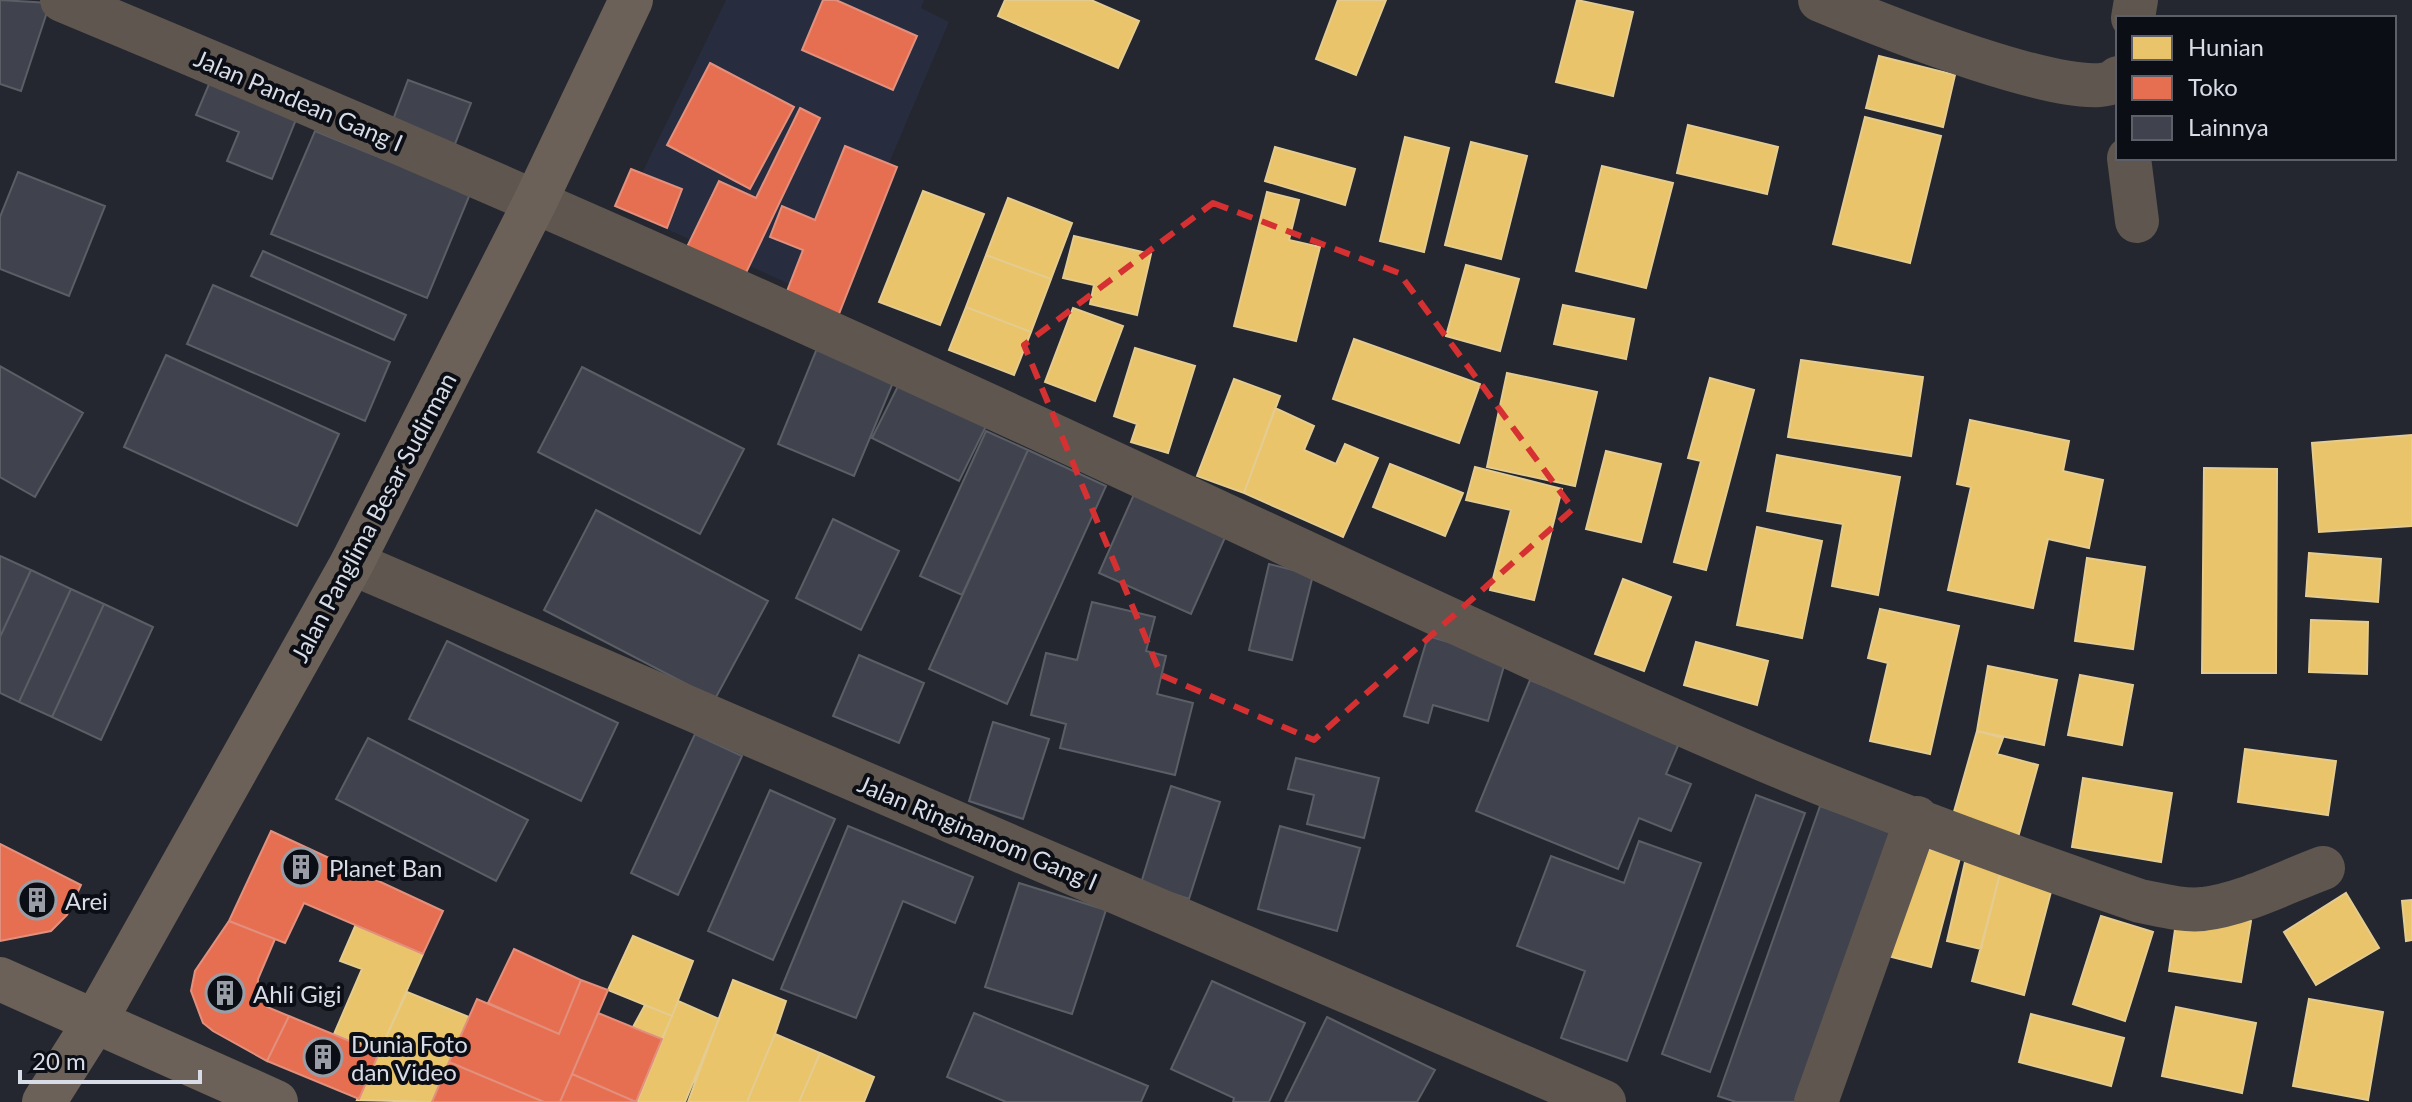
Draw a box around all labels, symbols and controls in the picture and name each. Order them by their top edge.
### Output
legend [2116,16,2396,160]
text: Hunian [2188,32,2264,61]
street label: Jalan Pandean Gang I [190,43,408,157]
text: Toko [2188,72,2238,101]
text: Lainnya [2188,112,2269,141]
street label: Jalan Panglima Besar Sudirman [284,367,462,667]
street label: Jalan Ringinanom Gang I [854,768,1102,896]
building icon: Planet Ban [280,846,322,888]
place label: Planet Ban [329,853,442,882]
building icon: Arei [16,879,58,921]
place label: Arei [65,886,108,915]
building icon: Ahli Gigi [204,972,246,1014]
place label: Ahli Gigi [253,979,342,1008]
place label: Dunia Foto dan Video [351,1029,468,1086]
scale bar [20,1034,200,1084]
building icon: Dunia Foto dan Video [302,1036,344,1078]
text: 20 m [32,1046,86,1075]

